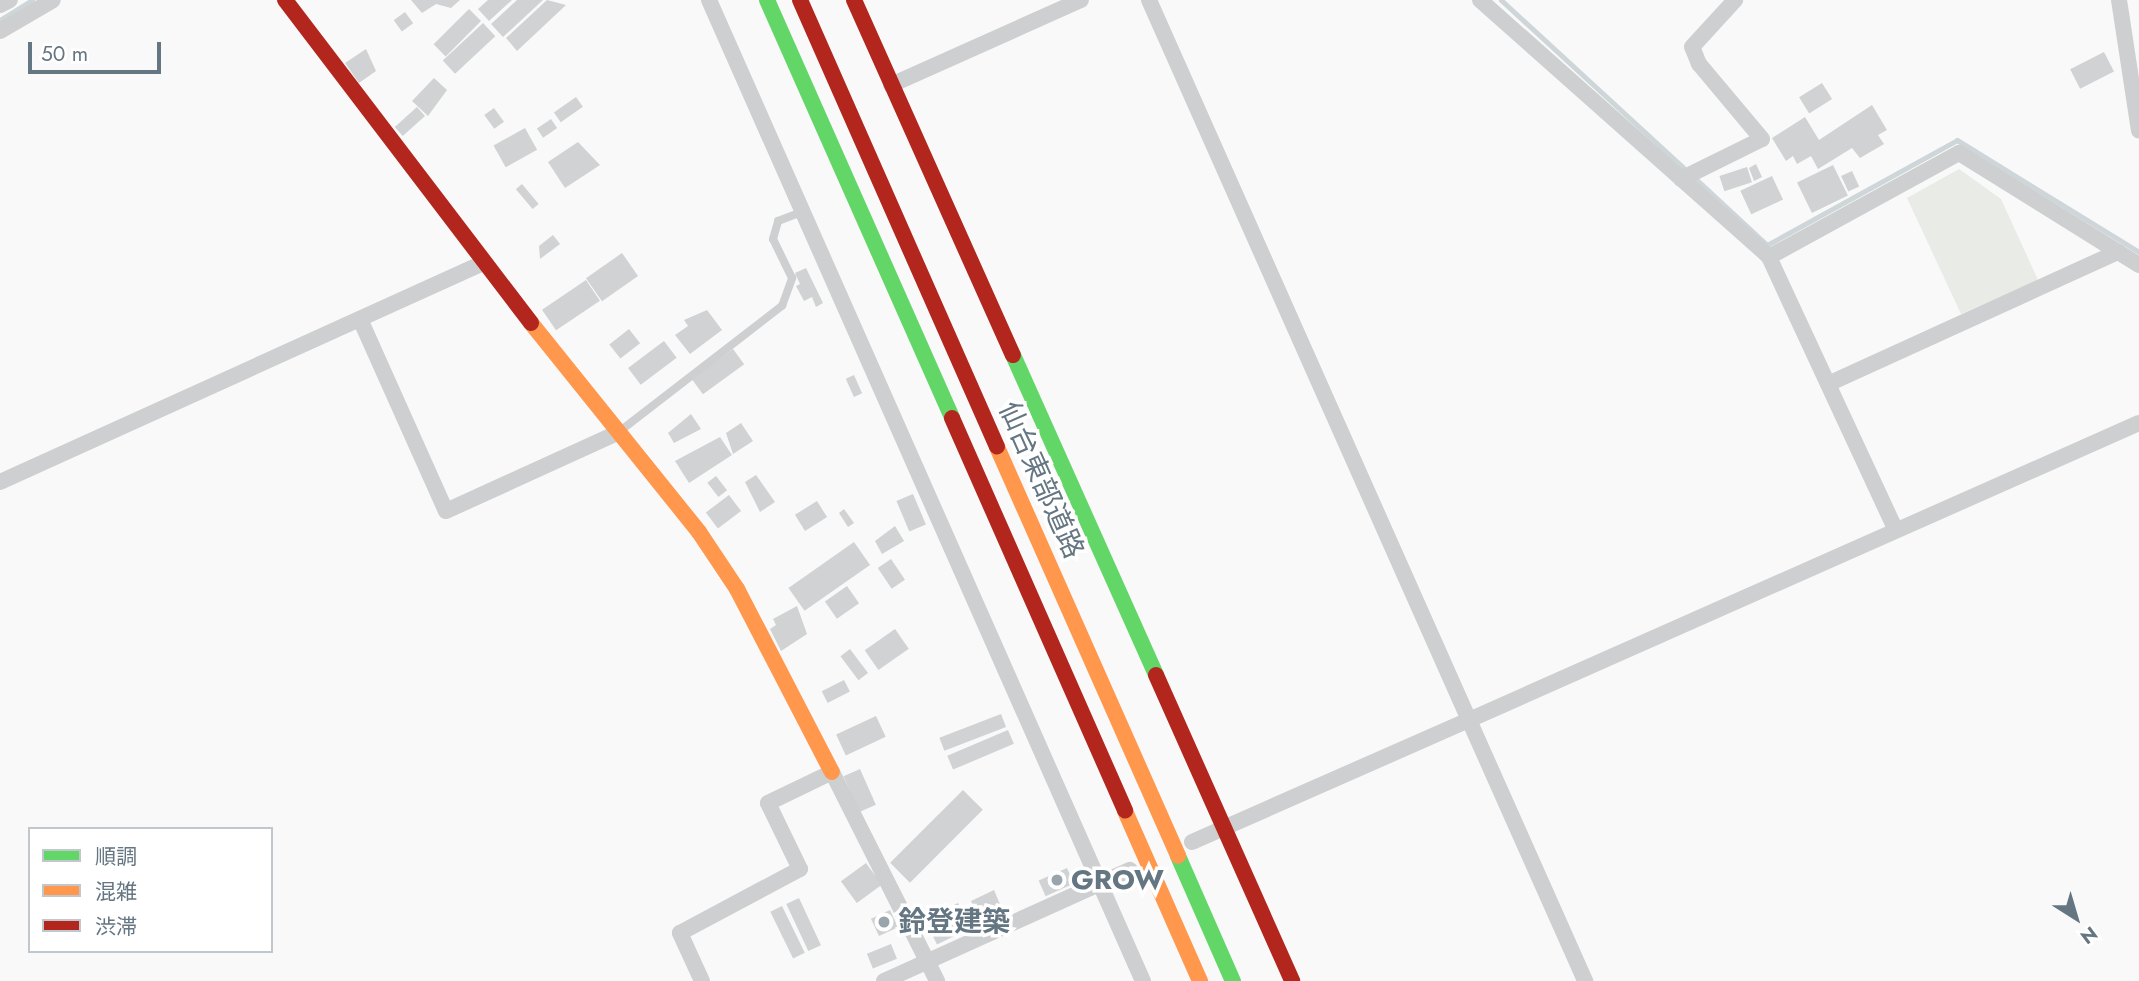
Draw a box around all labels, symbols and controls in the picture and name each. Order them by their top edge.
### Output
scale bar [32,28,164,72]
text: 50 m [41,39,88,69]
street label: 仙台東部道路 [991,396,1091,564]
legend [28,827,273,953]
text: 順調 [95,842,137,872]
place label: GROW [1071,863,1164,897]
marker: GROW [1049,872,1065,888]
text: 混雑 [95,877,137,907]
north arrow [2041,883,2111,953]
place label: 鈴登建築 [898,905,1010,939]
text: 渋滞 [95,912,137,942]
marker: 鈴登建築 [876,914,892,930]
text: N [2075,920,2103,950]

